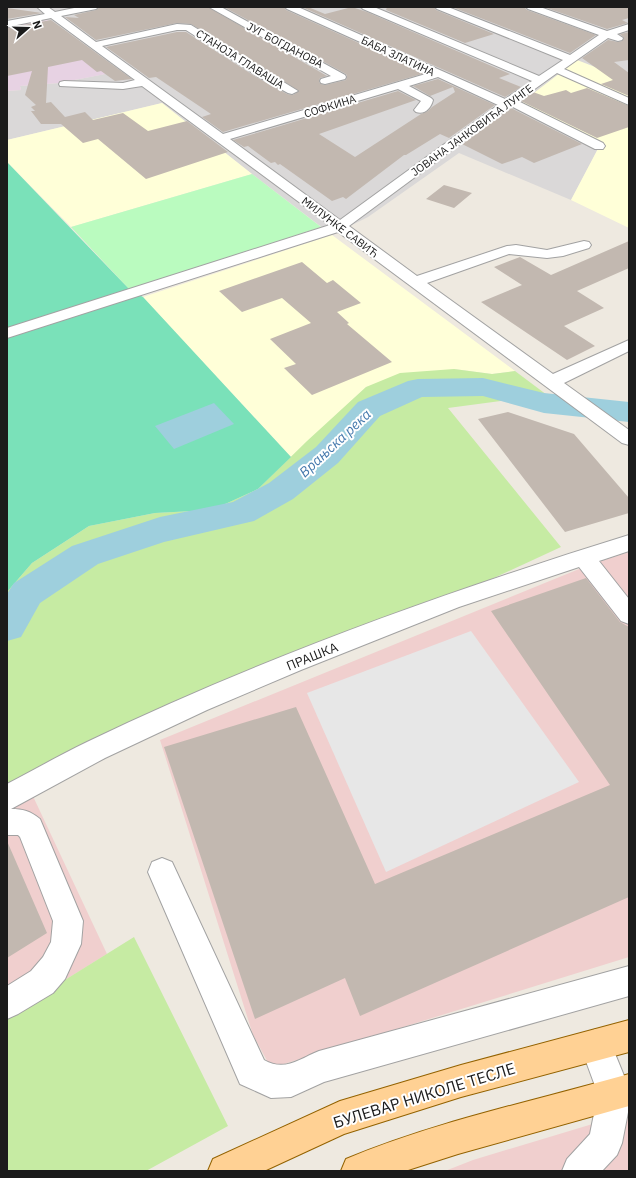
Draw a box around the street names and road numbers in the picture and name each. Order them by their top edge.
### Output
street label: ЈУГ БОГДАНОВА [244,19,326,71]
street label: СТАНОЈА ГЛАВАША [193,26,287,92]
street label: БАБА ЗЛАТИНА [359,33,437,79]
street label: ЈОВАНА ЈАНКОВИЋА ЛУНГЕ [408,81,536,179]
street label: СОФКИНА [302,91,358,121]
street label: МИЛУНКЕ САВИЋ [299,194,381,261]
street label: ПРАШКА [284,638,341,674]
street label: БУЛЕВАР НИКОЛЕ ТЕСЛЕ [331,1058,517,1132]

